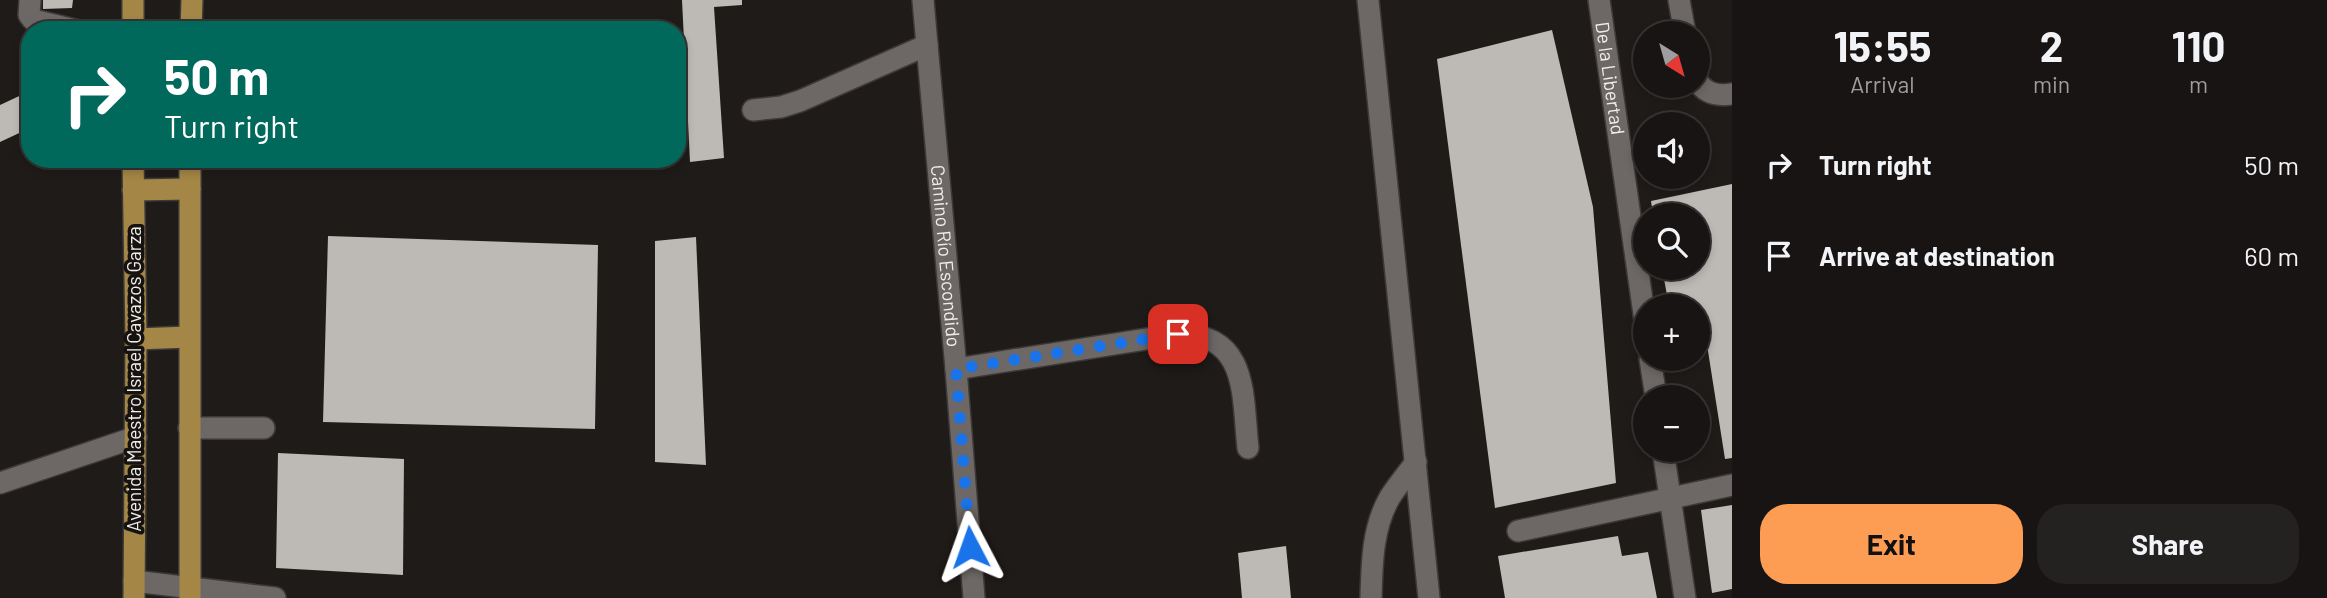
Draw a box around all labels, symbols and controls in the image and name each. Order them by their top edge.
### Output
street label: De la Libertad [1591,20,1630,136]
text: 15:55 [1833,20,1931,70]
text: 2 [2040,20,2063,70]
text: 110 [2172,20,2226,70]
north arrow [1633,21,1710,98]
map controls [1633,21,1710,462]
text: 50 m [164,46,269,105]
icon: right [49,49,140,140]
text: Arrival [1850,70,1915,98]
text: min [2033,70,2070,98]
text: m [2189,70,2208,98]
text: Turn right [164,106,299,144]
button: sound [1633,112,1710,189]
icon: right [1760,146,1798,184]
text: Turn right [1819,149,1932,180]
text: 50 m [2244,149,2299,180]
street label: Camino Río Escondido [927,164,966,348]
button: search [1633,203,1710,280]
street label: Avenida Maestro Israel Cavazos Garza [122,226,145,532]
icon: arrive [1760,237,1798,275]
text: Arrive at destination [1819,240,2055,271]
text: 60 m [2244,240,2299,271]
button: + [1633,294,1710,371]
pin [1148,304,1208,364]
icon: arrive [1159,315,1197,353]
button: − [1633,385,1710,462]
button: Exit [1760,504,2023,584]
button: Share [2037,504,2299,584]
position arrow [933,510,1007,584]

